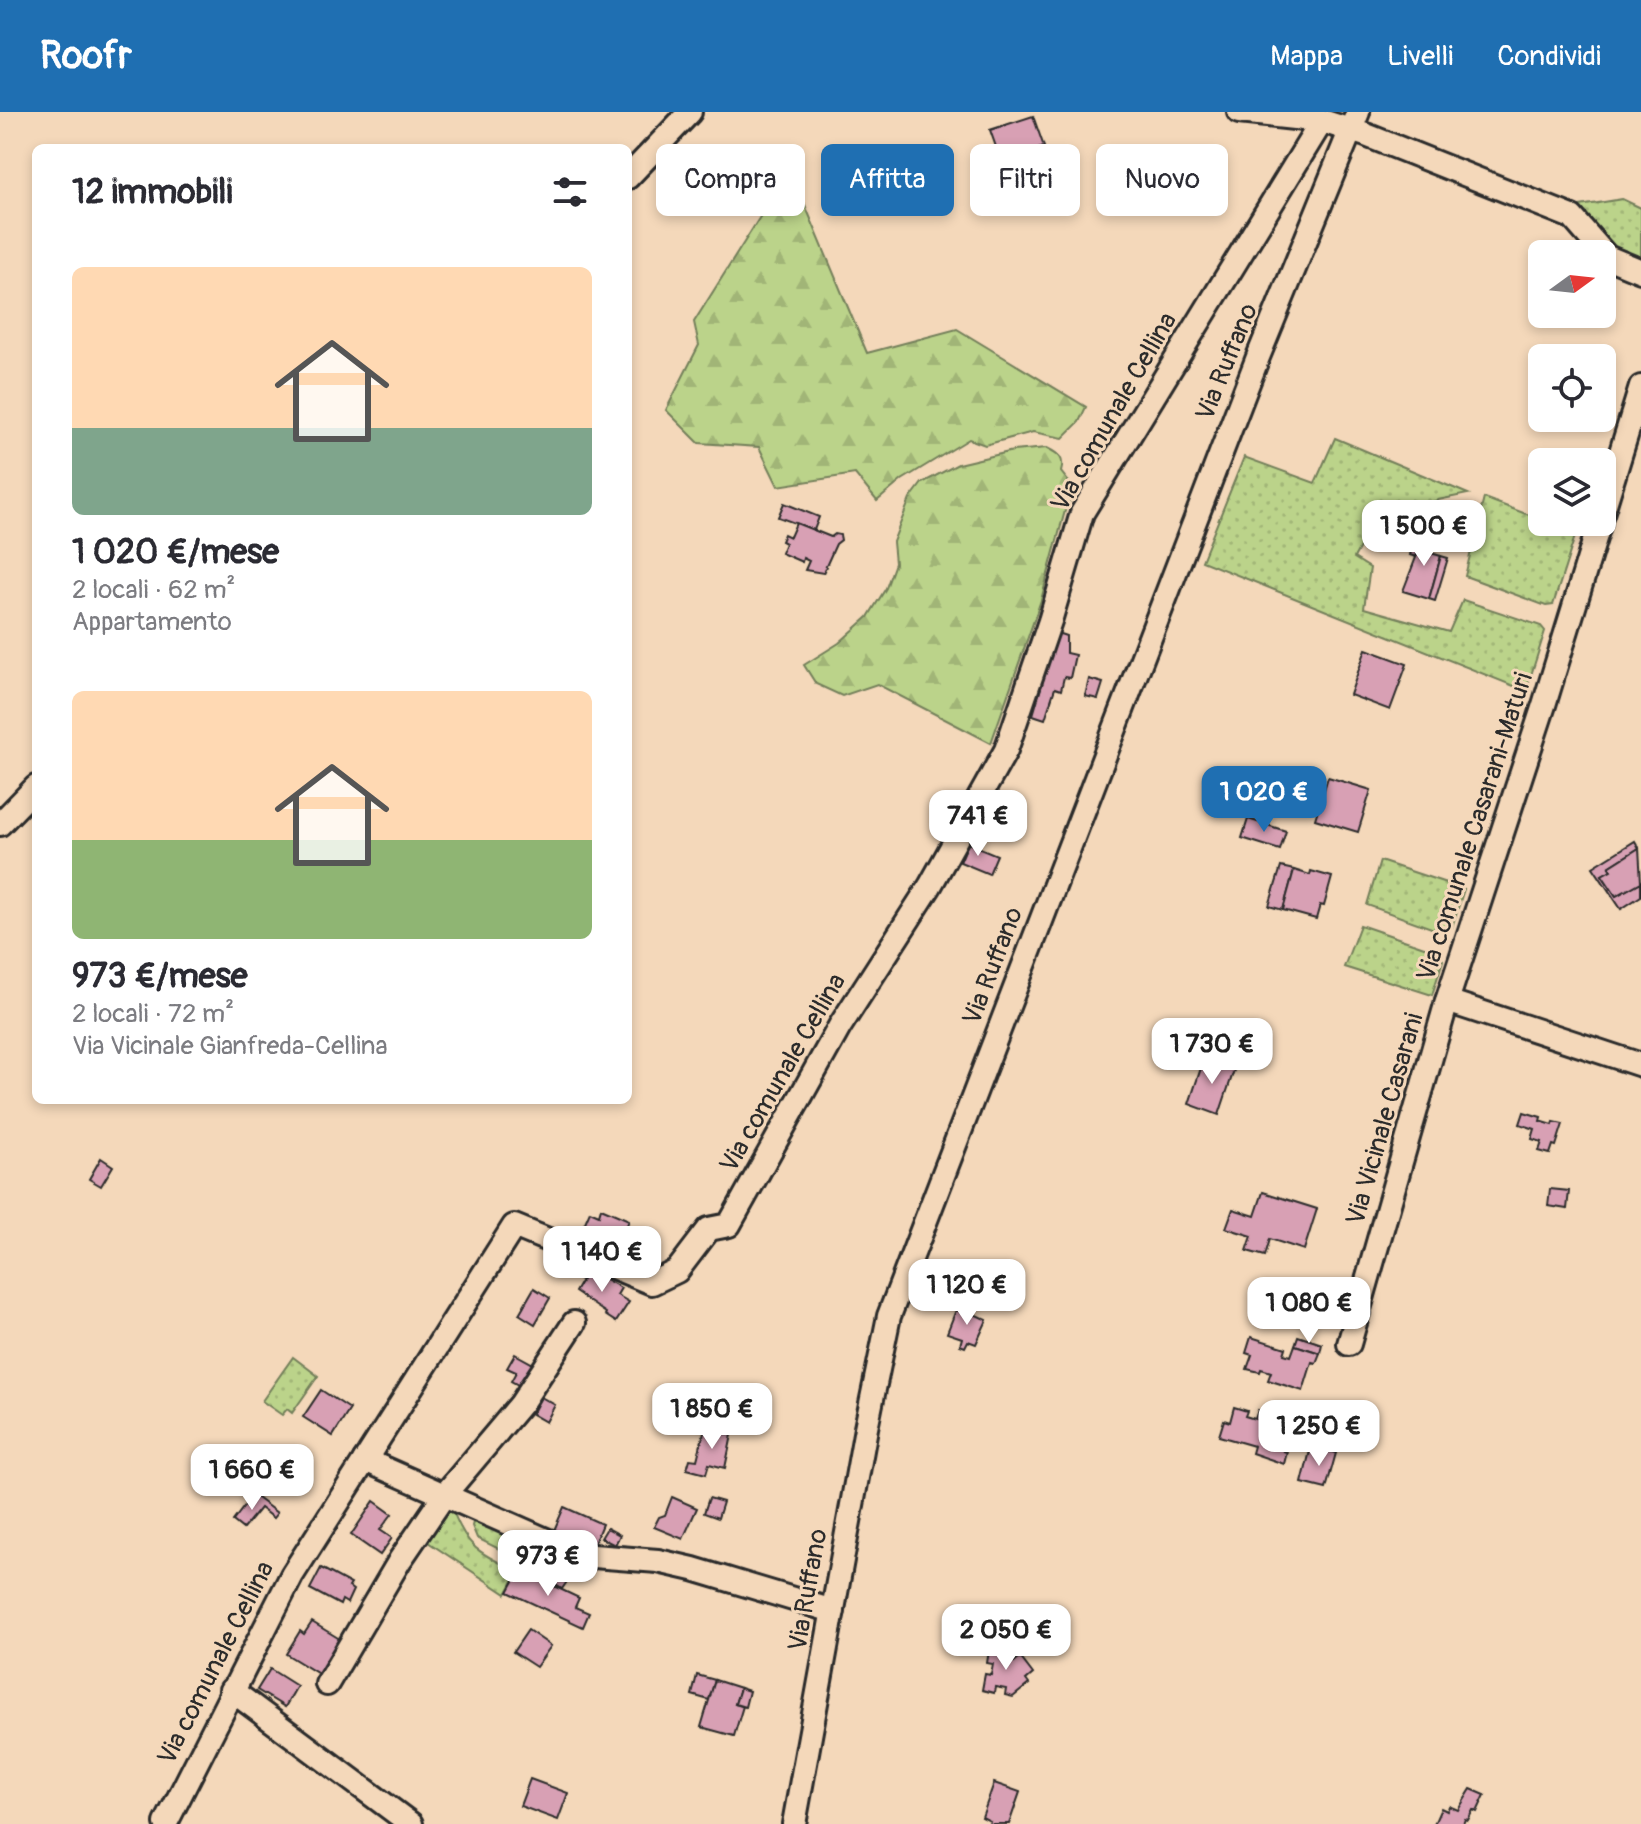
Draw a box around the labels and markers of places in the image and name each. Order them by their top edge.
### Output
pin: 1 500 € [1350,500,1498,568]
pin: 1 020 € [1190,766,1338,834]
pin: 741 € [922,790,1034,858]
pin: 1 730 € [1138,1018,1286,1086]
pin: 1 140 € [528,1226,676,1294]
pin: 1 120 € [893,1259,1041,1327]
pin: 1 080 € [1235,1277,1383,1345]
pin: 1 850 € [638,1383,786,1451]
pin: 1 250 € [1245,1400,1393,1468]
pin: 1 660 € [178,1444,326,1512]
pin: 973 € [492,1530,604,1598]
pin: 2 050 € [932,1604,1080,1672]

